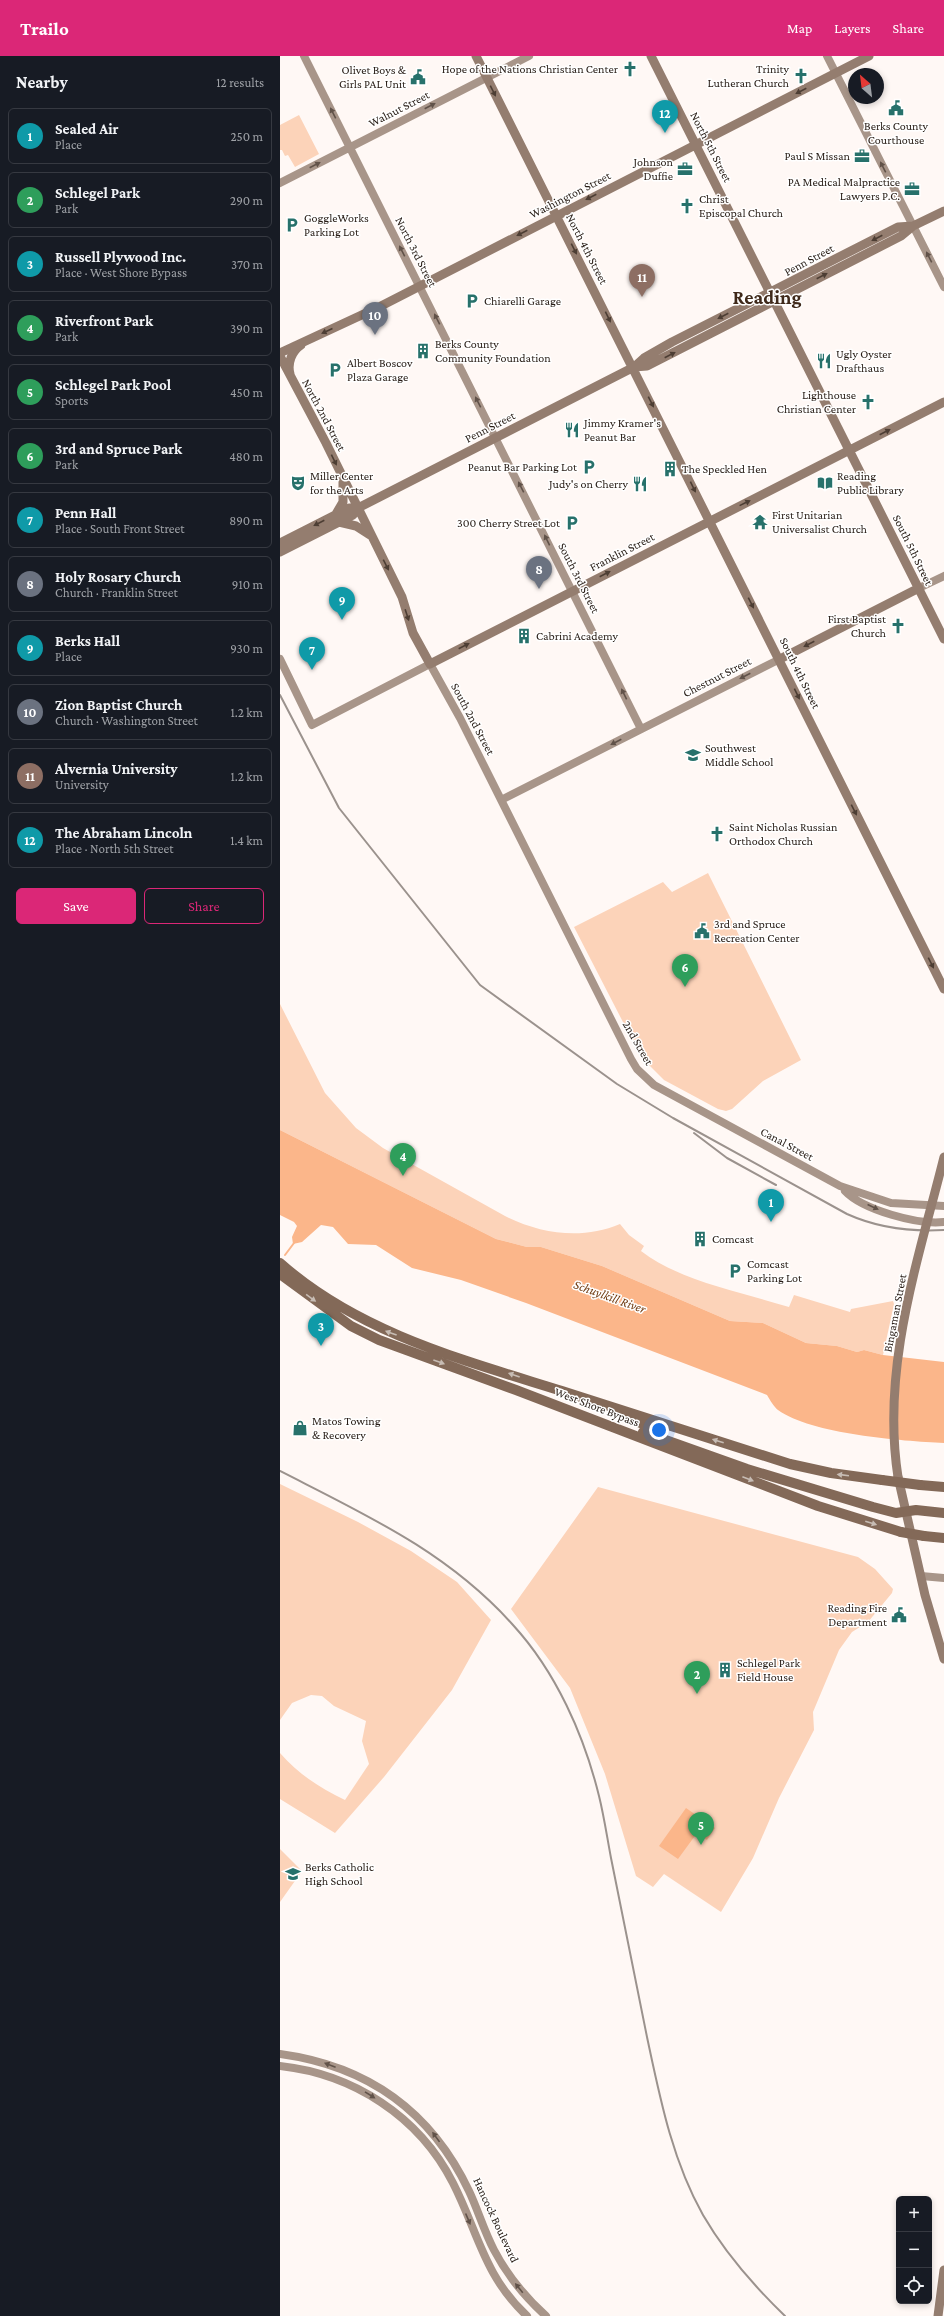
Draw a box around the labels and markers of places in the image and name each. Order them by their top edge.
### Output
church icon: Hope of the Nations Christian Center [621,60,639,78]
place label: Hope of the Nations Christian Center [442,62,619,76]
place label: Trinity Lutheran Church [707,62,790,90]
place label: Olivet Boys & Girls PAL Unit [339,63,407,91]
church icon: Trinity Lutheran Church [792,67,810,85]
public building icon: Olivet Boys & Girls PAL Unit [409,68,427,86]
public building icon: Berks County Courthouse [887,99,905,117]
pin: 12 [652,100,678,133]
place label: Berks County Courthouse [864,119,928,147]
office icon: Paul S Missan [853,147,871,165]
place label: Paul S Missan [784,149,851,163]
place label: Johnson Duffie [632,155,674,183]
office icon: Johnson Duffie [676,160,694,178]
place label: PA Medical Malpractice Lawyers P.C. [788,175,900,203]
office icon: PA Medical Malpractice Lawyers P.C. [903,180,921,198]
place label: Christ Episcopal Church [699,192,784,220]
church icon: Christ Episcopal Church [678,197,696,215]
place label: GoggleWorks Parking Lot [304,211,369,239]
parking icon: GoggleWorks Parking Lot [283,216,301,234]
pin: 11 [629,264,655,297]
parking icon: Chiarelli Garage [463,292,481,310]
place label: Chiarelli Garage [484,294,561,308]
pin: 10 [362,302,388,335]
place label: Berks County Community Foundation [435,337,551,365]
building icon: Berks County Community Foundation [414,342,432,360]
place label: Ugly Oyster Drafthaus [836,347,893,375]
restaurant icon: Ugly Oyster Drafthaus [815,352,833,370]
place label: Albert Boscov Plaza Garage [347,356,413,384]
parking icon: Albert Boscov Plaza Garage [326,361,344,379]
place label: Lighthouse Christian Center [777,388,857,416]
church icon: Lighthouse Christian Center [859,393,877,411]
place label: Jimmy Kramer's Peanut Bar [583,416,661,444]
restaurant icon: Jimmy Kramer's Peanut Bar [563,421,581,439]
parking icon: Peanut Bar Parking Lot [580,458,598,476]
place label: Peanut Bar Parking Lot [468,460,578,474]
building icon: The Speckled Hen [661,460,679,478]
place label: The Speckled Hen [682,462,767,476]
place label: Miller Center for the Arts [310,469,374,497]
place label: Reading Public Library [837,469,904,497]
theatre icon: Miller Center for the Arts [289,474,307,492]
library icon: Reading Public Library [816,474,834,492]
restaurant icon: Judy's on Cherry [631,475,649,493]
place label: Judy's on Cherry [548,477,628,491]
place label: First Unitarian Universalist Church [772,508,868,536]
temple icon: First Unitarian Universalist Church [751,513,769,531]
parking icon: 300 Cherry Street Lot [563,514,581,532]
place label: 300 Cherry Street Lot [457,516,561,530]
pin: 8 [526,556,552,589]
pin: 9 [329,587,355,620]
place label: First Baptist Church [828,612,887,640]
church icon: First Baptist Church [889,617,907,635]
building icon: Cabrini Academy [515,627,533,645]
place label: Cabrini Academy [536,629,619,643]
pin: 7 [299,637,325,670]
place label: Southwest Middle School [705,741,773,769]
school or university icon: Southwest Middle School [684,746,702,764]
place label: Saint Nicholas Russian Orthodox Church [729,820,838,848]
church icon: Saint Nicholas Russian Orthodox Church [708,825,726,843]
place label: 3rd and Spruce Recreation Center [714,917,800,945]
public building icon: 3rd and Spruce Recreation Center [693,922,711,940]
pin: 6 [672,954,698,987]
pin: 4 [390,1143,416,1176]
pin: 1 [758,1189,784,1222]
building icon: Comcast [691,1230,709,1248]
place label: Comcast [712,1232,755,1246]
place label: Comcast Parking Lot [747,1257,803,1285]
parking icon: Comcast Parking Lot [726,1262,744,1280]
pin: 3 [308,1313,334,1346]
place label: Matos Towing & Recovery [312,1414,381,1442]
shop icon: Matos Towing & Recovery [291,1419,309,1437]
place label: Reading Fire Department [827,1601,888,1629]
public building icon: Reading Fire Department [890,1606,908,1624]
place label: Schlegel Park Field House [737,1656,800,1684]
pin: 2 [684,1661,710,1694]
building icon: Schlegel Park Field House [716,1661,734,1679]
pin: 5 [688,1812,714,1845]
place label: Berks Catholic High School [305,1860,374,1888]
school or university icon: Berks Catholic High School [284,1865,302,1883]

